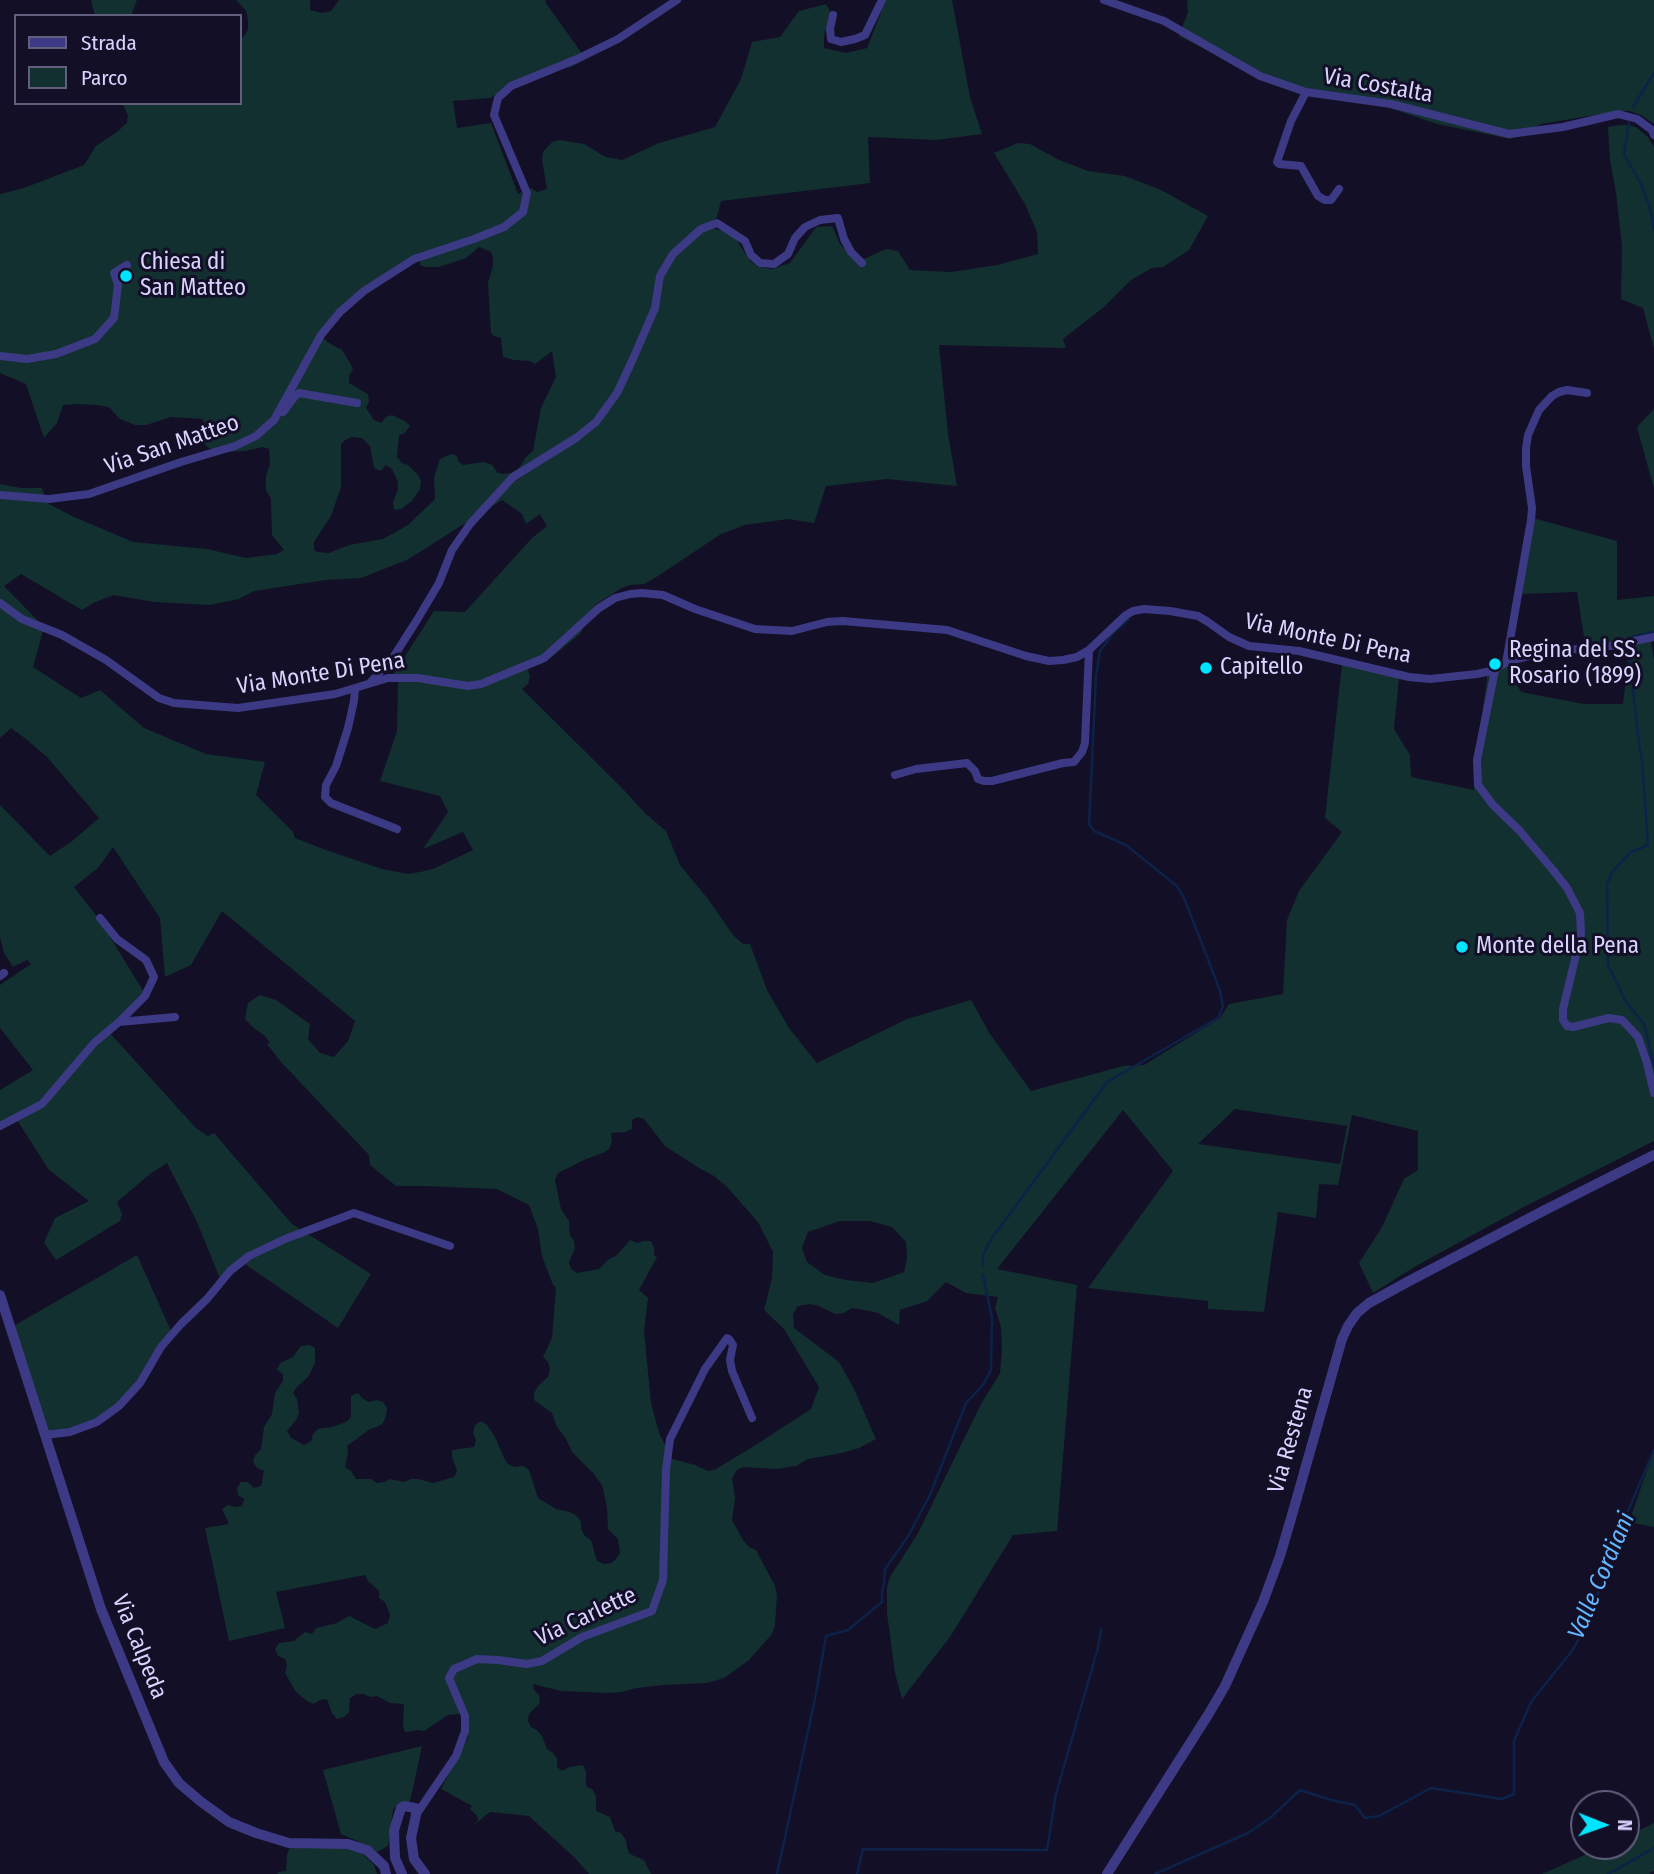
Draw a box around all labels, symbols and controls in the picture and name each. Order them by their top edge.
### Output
legend [14,14,242,105]
text: Strada [81,30,137,56]
street label: Via Costalta [1321,63,1435,109]
text: Parco [81,65,128,91]
place label: Chiesa di San Matteo [140,249,246,303]
marker: Chiesa di San Matteo [118,268,134,284]
street label: Via San Matteo [101,409,243,481]
street label: Via Monte Di Pena [1242,608,1414,670]
place label: Regina del SS. Rosario (1899) [1509,637,1641,691]
street label: Via Monte Di Pena [235,647,407,701]
place label: Capitello [1220,654,1303,682]
marker: Regina del SS. Rosario (1899) [1487,656,1503,672]
marker: Capitello [1198,660,1214,676]
place label: Monte della Pena [1476,933,1639,961]
marker: Monte della Pena [1454,939,1470,955]
street label: Via Restena [1263,1384,1319,1496]
water label: Valle Cordiani [1562,1508,1642,1644]
street label: Via Carlette [531,1582,641,1652]
street label: Via Calpeda [106,1591,172,1703]
north arrow [1570,1790,1640,1860]
text: N [1613,1819,1636,1831]

